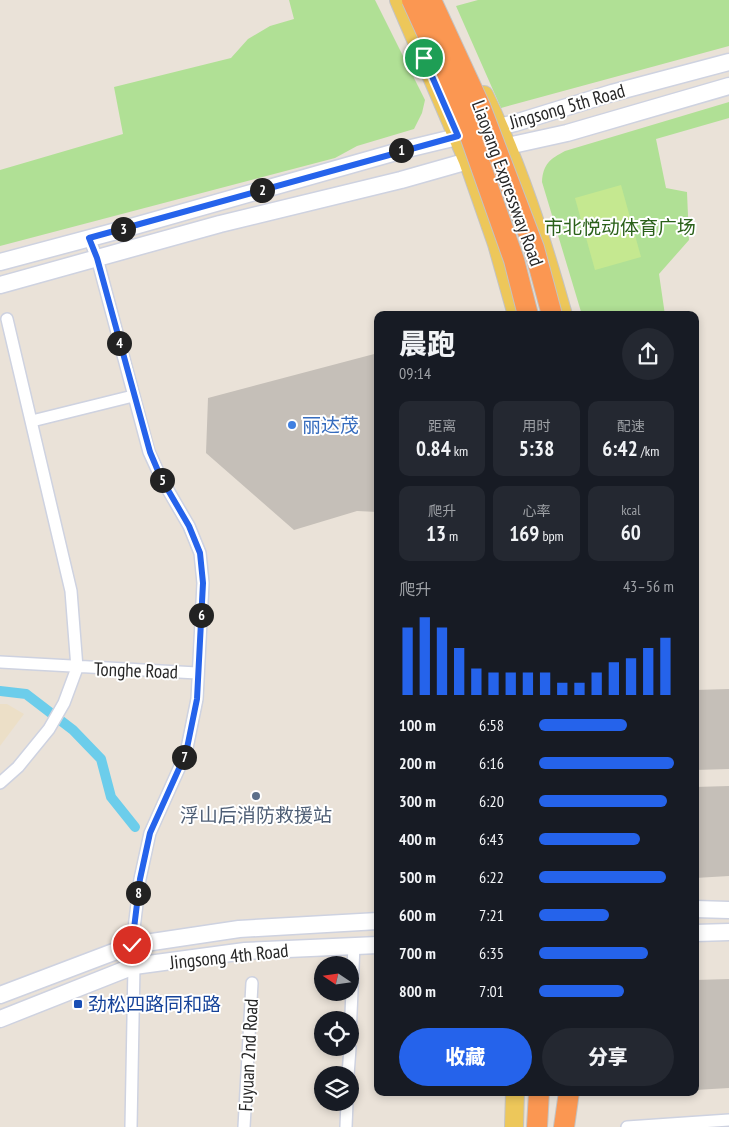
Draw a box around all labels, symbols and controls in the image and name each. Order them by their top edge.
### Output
pin [403,37,445,79]
icon: arrive [410,44,438,72]
street label: Jingsong 5th Road [506,78,628,134]
street label: Liaoyang Expressway Road [467,97,549,269]
pin: 1 [388,138,414,162]
text: 1 [398,141,405,159]
pin: 2 [250,178,274,202]
text: 2 [259,181,266,199]
park label: 市北悦动体育广场 [544,215,696,239]
pin: 3 [110,216,136,242]
text: 3 [120,220,127,238]
text: 晨跑 [399,325,455,362]
button: share [622,328,674,380]
pin: 4 [106,330,132,356]
text: 4 [116,334,123,352]
text: 09:14 [399,363,431,383]
place label: 丽达茂 [302,413,359,437]
text: 距离 [428,417,456,435]
text: 用时 [522,417,550,435]
text: 配速 [617,417,645,435]
marker: 丽达茂 [286,419,298,431]
text: 0.84 [416,435,451,462]
text: 5:38 [519,435,554,462]
text: 6:42 [602,435,638,462]
text: km [451,442,468,460]
text: /km [638,442,659,460]
pin: 5 [150,468,174,492]
text: 5 [159,471,166,489]
text: kcal [621,501,640,519]
text: 爬升 [428,502,456,520]
text: 心率 [522,502,550,520]
text: 60 [621,519,641,546]
text: 13 [426,520,446,547]
text: 169 [509,520,539,547]
text: m [446,527,458,545]
text: bpm [539,527,564,545]
text: 43–56 m [623,576,674,596]
text: 爬升 [399,579,431,599]
pin: 6 [188,602,214,628]
text: 6 [198,606,205,624]
street label: Tonghe Road [94,657,178,683]
text: 100 m [399,715,436,735]
text: 6:58 [479,715,504,735]
pin: 7 [172,744,196,770]
text: 7 [181,748,188,766]
text: 200 m [399,753,436,773]
text: 6:16 [479,753,504,773]
marker: 浮山后消防救援站 [250,790,262,802]
text: 300 m [399,791,436,811]
text: 6:20 [479,791,504,811]
place label: 浮山后消防救援站 [180,803,332,827]
text: 400 m [399,829,436,849]
text: 6:43 [479,829,504,849]
text: 500 m [399,867,436,887]
text: 6:22 [479,867,504,887]
pin: 8 [126,880,150,906]
text: 8 [135,884,142,902]
text: 600 m [399,905,436,925]
text: 7:21 [479,905,504,925]
pin [111,924,153,966]
icon: check [118,931,146,959]
street label: Jingsong 4th Road [168,938,289,974]
text: 700 m [399,943,436,963]
text: 6:35 [479,943,504,963]
north arrow [314,956,359,1001]
map controls [314,956,359,1111]
text: 800 m [399,981,436,1001]
text: 7:01 [479,981,504,1001]
place label: 劲松四路同和路 [88,992,221,1016]
marker: 劲松四路同和路 [72,998,84,1010]
street label: Fuyuan 2nd Road [233,998,263,1112]
button: locate [314,1011,359,1056]
button: 收藏 [399,1028,532,1086]
button: 分享 [542,1028,674,1086]
button: layers [314,1066,359,1111]

